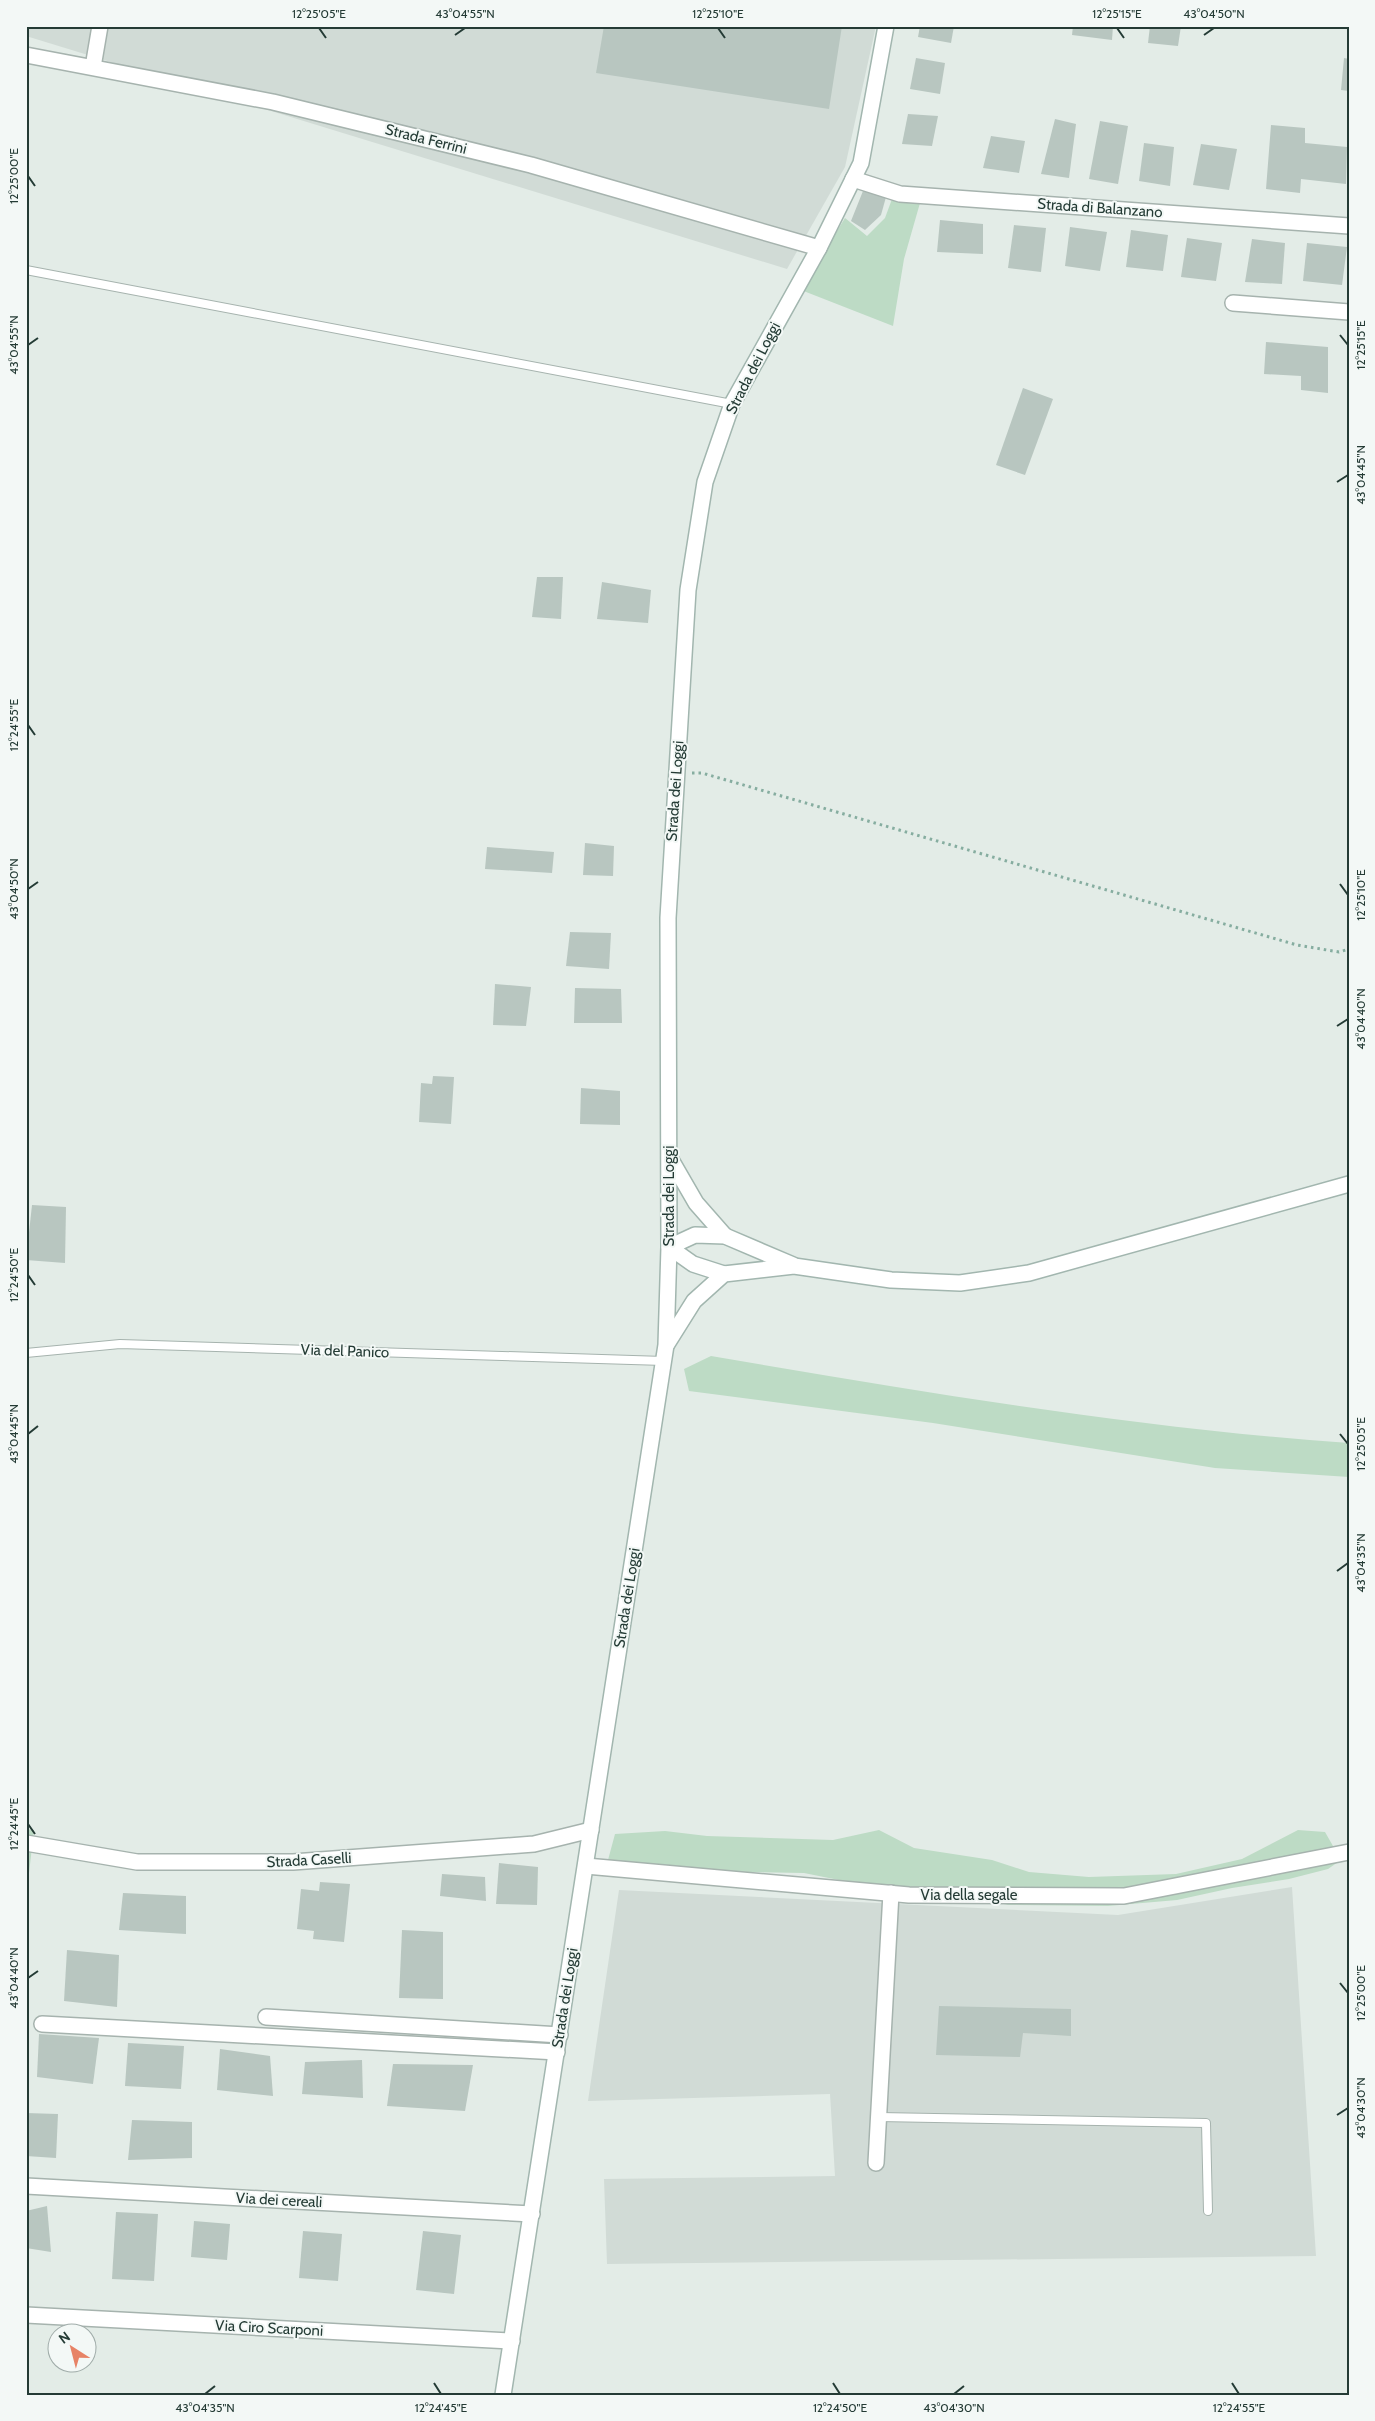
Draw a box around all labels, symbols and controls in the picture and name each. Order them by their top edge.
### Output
text: 12°25'05"E [292,6,346,21]
text: 43°04'55"N [435,6,495,21]
text: 12°25'10"E [692,6,744,21]
text: 12°25'15"E [1092,6,1142,21]
text: 43°04'50"N [1183,6,1245,21]
street label: Strada Ferrini [383,120,469,158]
text: 12°25'00"E [6,148,21,204]
street label: Strada di Balanzano [1037,195,1163,221]
text: 43°04'55"N [6,315,21,375]
street label: Strada dei Loggi [722,319,784,417]
text: 12°25'15"E [1353,320,1368,370]
text: 43°04'45"N [1353,445,1368,505]
text: 12°24'55"E [6,698,21,751]
street label: Strada dei Loggi [663,740,687,842]
text: 43°04'50"N [6,858,21,920]
text: 12°25'10"E [1353,869,1368,921]
text: 43°04'40"N [1353,988,1368,1050]
street label: Strada dei Loggi [660,1146,678,1246]
text: 12°24'50"E [6,1248,21,1302]
street label: Via del Panico [300,1340,390,1362]
text: 43°04'45"N [6,1404,21,1464]
text: 12°25'05"E [1353,1417,1368,1471]
text: 43°04'35"N [1353,1533,1368,1593]
street label: Strada dei Loggi [610,1547,644,1649]
text: 12°24'45"E [6,1797,21,1850]
street label: Strada Caselli [266,1849,352,1871]
street label: Via della segale [921,1886,1018,1904]
text: 43°04'40"N [6,1947,21,2009]
street label: Strada dei Loggi [548,1947,582,2049]
text: 12°25'00"E [1353,1965,1368,2021]
text: 43°04'30"N [1353,2077,1368,2139]
street label: Via dei cereali [235,2189,323,2211]
street label: Via Ciro Scarponi [214,2316,324,2340]
north arrow [48,2324,98,2374]
text: N [55,2327,74,2348]
text: 43°04'35"N [175,2400,235,2415]
text: 12°24'45"E [415,2400,468,2415]
text: 12°24'50"E [813,2400,867,2415]
text: 43°04'30"N [923,2400,985,2415]
text: 12°24'55"E [1213,2400,1266,2415]

